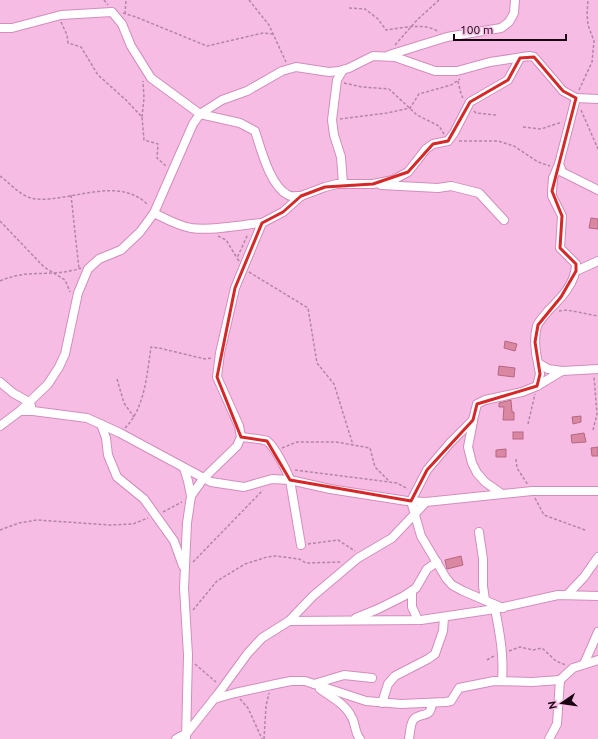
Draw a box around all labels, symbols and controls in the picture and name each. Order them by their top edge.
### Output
scale bar [454,16,566,42]
text: 100 m [460,23,493,36]
north arrow [542,683,582,723]
text: N [545,700,559,711]

